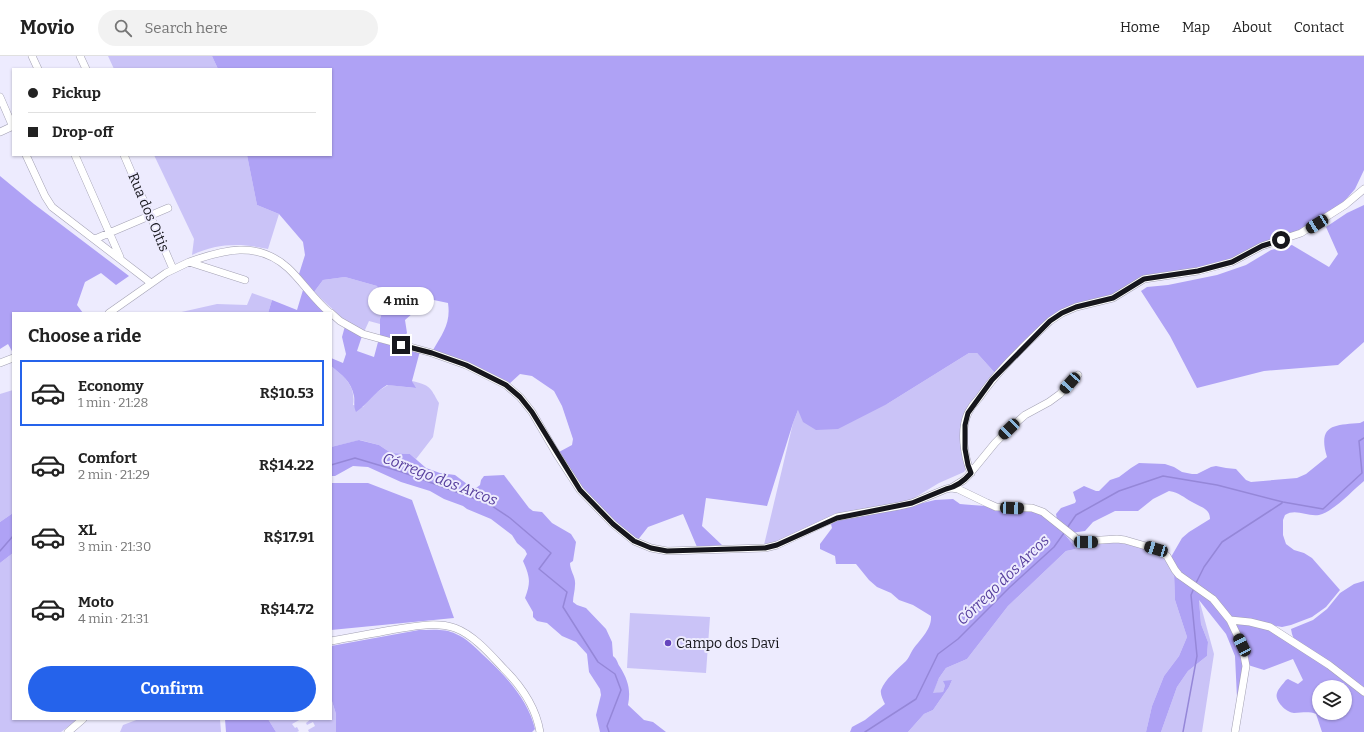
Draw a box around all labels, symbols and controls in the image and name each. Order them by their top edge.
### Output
search box [98,10,378,46]
text: Movio [20,16,74,39]
icon: search [112,17,134,39]
text: Search here [144,19,228,37]
text: Home [1120,19,1160,36]
text: Map [1182,19,1210,36]
text: About [1232,19,1272,36]
text: Contact [1294,19,1344,36]
text: Pickup [52,84,101,102]
text: Drop-off [52,123,113,141]
street label: Rua dos Oitis [124,170,173,254]
car [1304,213,1330,235]
route start [1272,231,1290,249]
callout: 4 min [368,287,434,315]
text: 4 min [383,293,419,308]
text: Choose a ride [28,325,141,347]
route end [392,336,410,354]
car [1058,370,1082,396]
icon: car [30,375,66,411]
text: Economy [78,377,144,395]
text: R$10.53 [260,384,314,402]
text: 1 min · 21:28 [78,395,148,410]
car [996,416,1022,442]
icon: car [30,447,66,483]
text: Comfort [78,449,137,467]
water label: Córrego dos Arcos [380,449,500,509]
text: R$14.22 [259,456,314,474]
text: 2 min · 21:29 [78,467,150,482]
car [1000,502,1024,514]
icon: car [30,519,66,555]
text: XL [78,521,97,539]
text: R$17.91 [263,528,314,546]
water label: Córrego dos Arcos [953,531,1053,629]
car [1074,536,1098,548]
text: 3 min · 21:30 [78,539,151,554]
car [1143,540,1169,558]
icon: car [30,591,66,627]
text: Moto [78,593,114,611]
text: R$14.72 [260,600,314,618]
text: 4 min · 21:31 [78,611,148,626]
car [1231,632,1253,658]
place label: Campo dos Davi [676,635,779,652]
marker: Campo dos Davi [663,638,673,648]
button: Confirm [28,666,316,712]
map controls [1312,680,1352,720]
button: layers [1312,680,1352,720]

